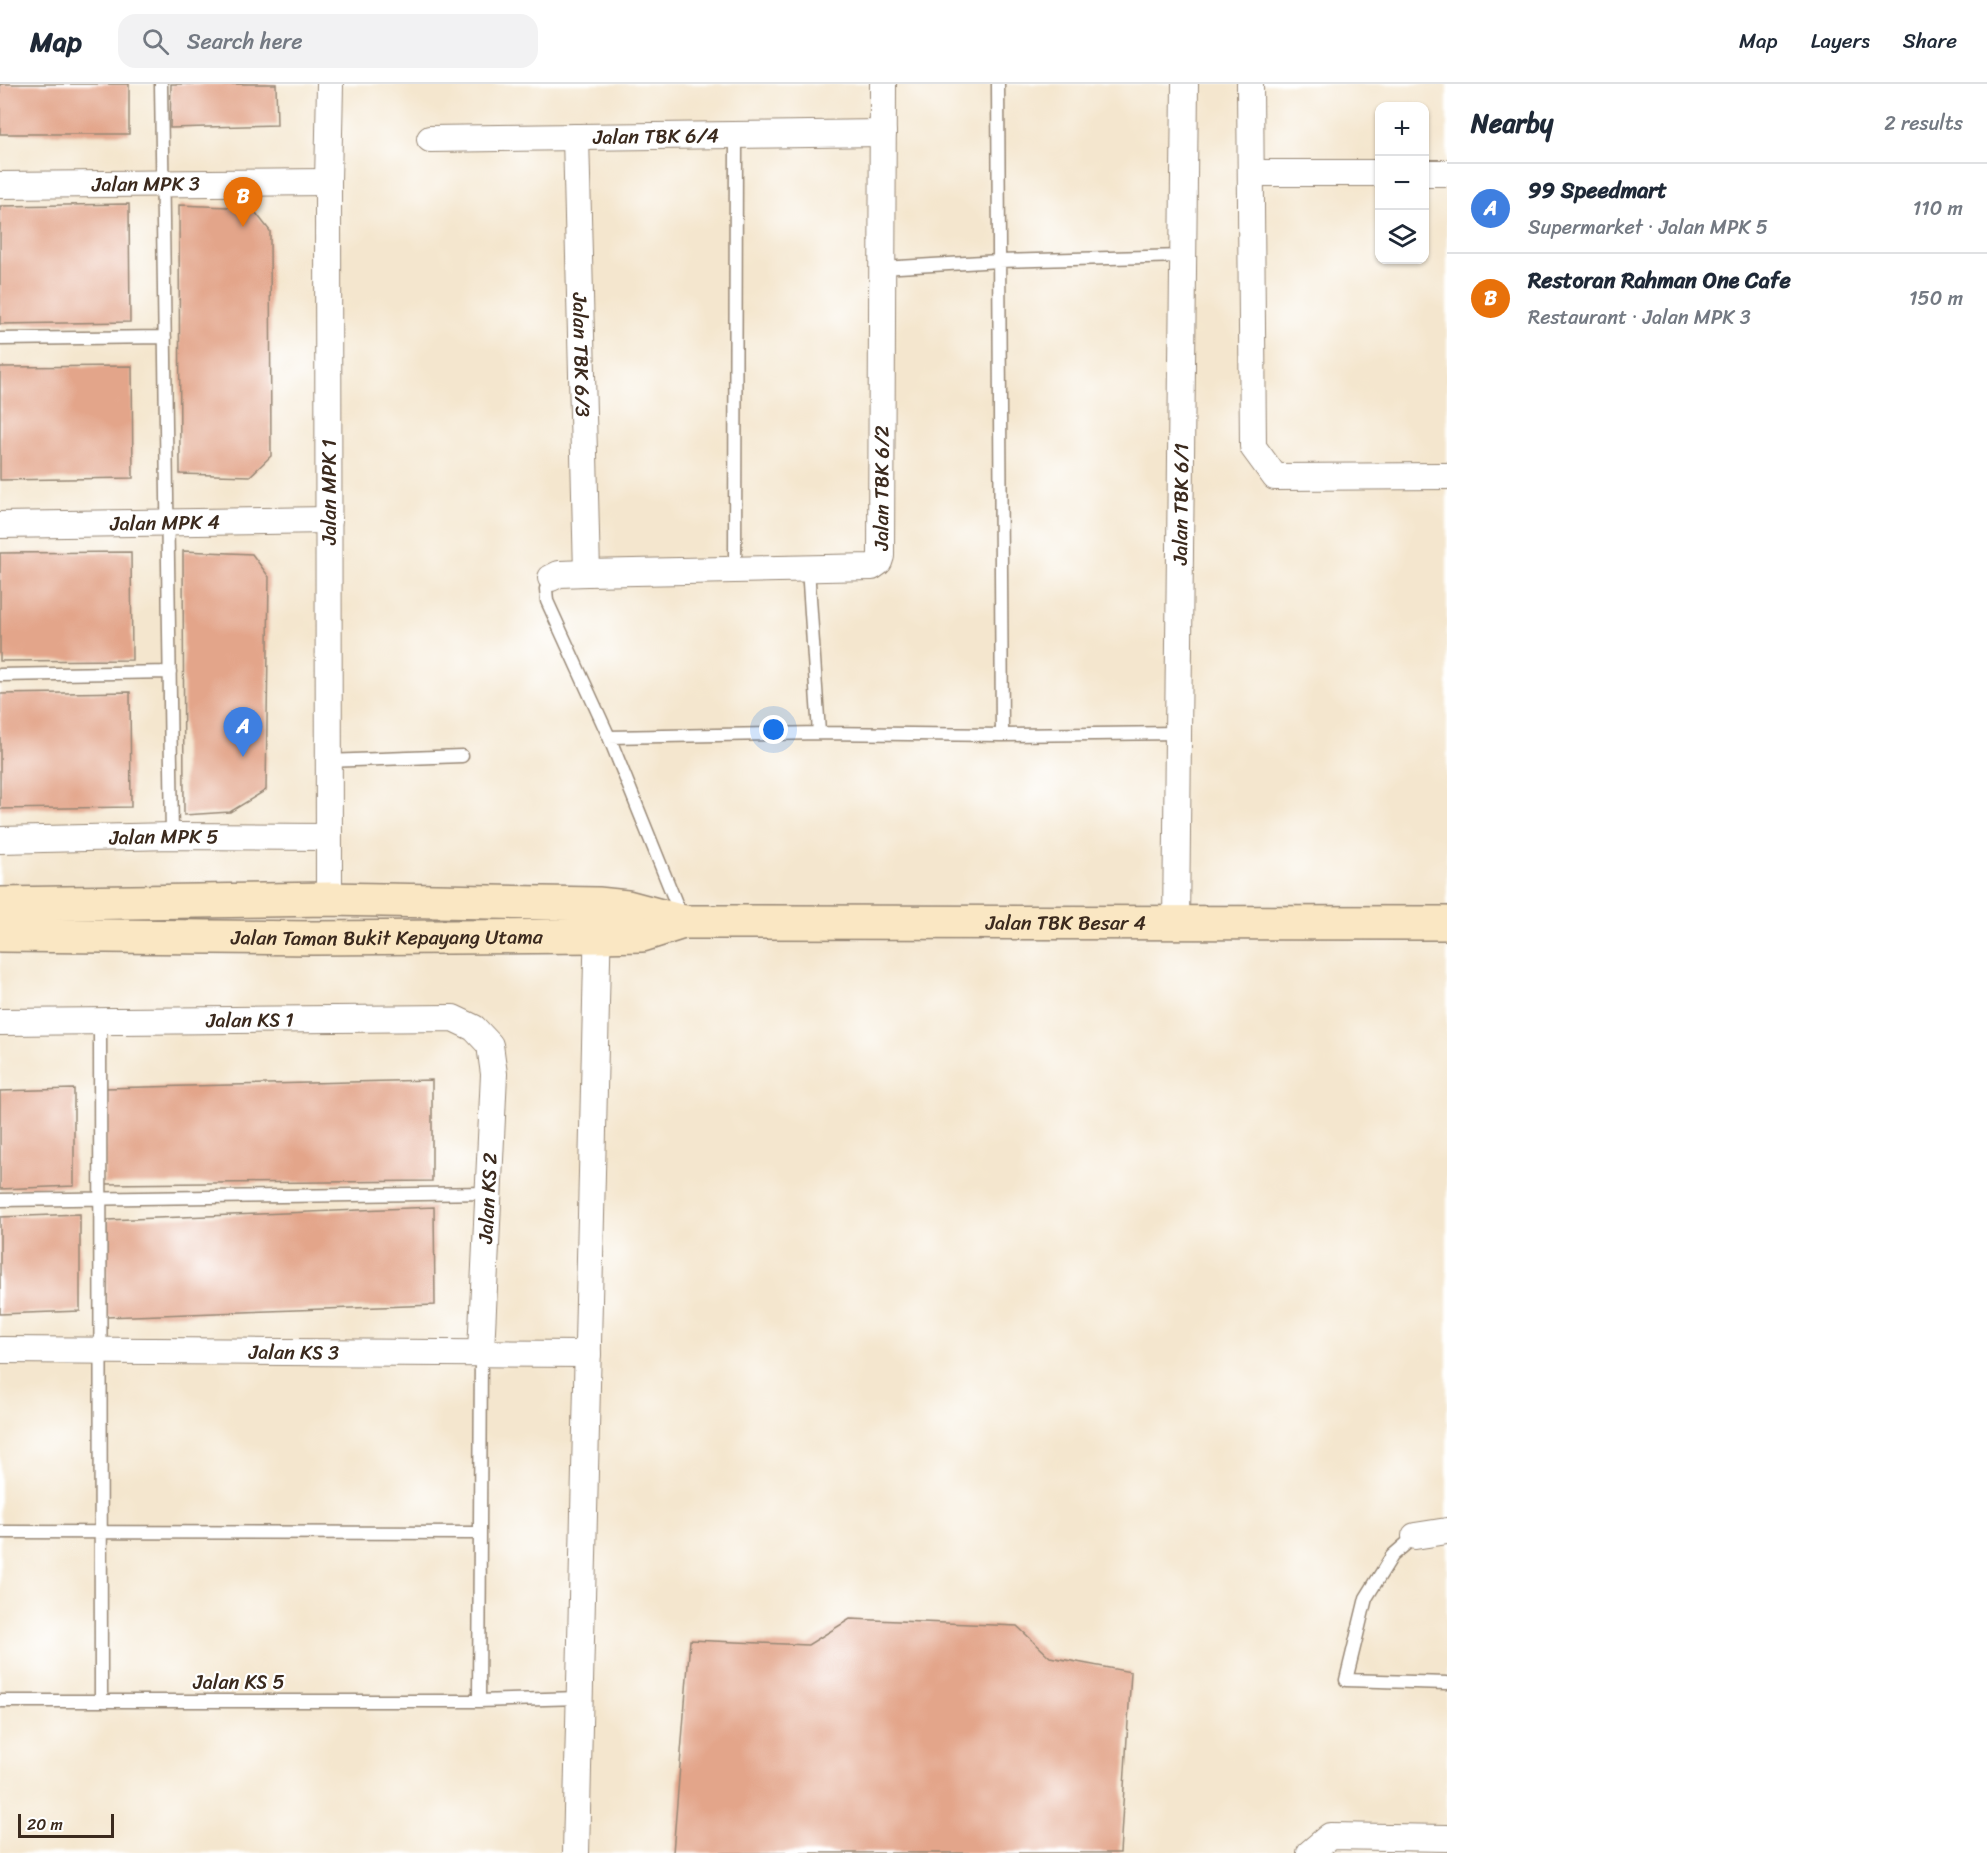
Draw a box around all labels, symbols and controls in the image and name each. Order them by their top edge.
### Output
search box [118,14,538,68]
text: Map [30,17,82,66]
text: Search here [187,22,303,61]
text: Map [1739,22,1778,60]
text: Layers [1811,22,1870,60]
text: Share [1903,22,1957,60]
icon: search [139,25,172,58]
text: Nearby [1471,100,1553,146]
map controls [1375,102,1429,264]
button: + [1375,102,1429,156]
text: 2 results [1884,106,1963,141]
street label: Jalan TBK 6/4 [592,118,719,154]
button: − [1375,156,1429,210]
street label: Jalan MPK 3 [91,166,200,202]
text: 99 Speedmart [1528,171,1667,210]
pin: B [224,178,262,227]
text: A [1484,191,1497,226]
text: 110 m [1913,191,1963,226]
button: layers [1375,210,1429,264]
text: Supermarket · Jalan MPK 5 [1528,210,1768,245]
text: Restoran Rahman One Cafe [1528,261,1791,300]
text: B [1484,281,1497,316]
text: 150 m [1909,281,1963,316]
street label: Jalan TBK 6/3 [562,291,601,418]
text: Restaurant · Jalan MPK 3 [1528,300,1751,335]
street label: Jalan TBK 6/2 [864,425,899,551]
street label: Jalan MPK 1 [312,439,347,546]
street label: Jalan TBK 6/1 [1162,443,1199,566]
street label: Jalan MPK 4 [109,504,220,541]
pin: A [224,708,262,757]
your location [759,715,788,744]
street label: Jalan MPK 5 [108,818,219,855]
street label: Jalan TBK Besar 4 [985,905,1146,940]
street label: Jalan Taman Bukit Kepayang Utama [230,919,544,956]
street label: Jalan KS 1 [205,1002,294,1038]
street label: Jalan KS 2 [468,1151,508,1245]
street label: Jalan KS 3 [248,1334,339,1370]
street label: Jalan KS 5 [192,1665,285,1700]
text: 20 m [27,1810,63,1839]
scale bar [18,1811,114,1838]

